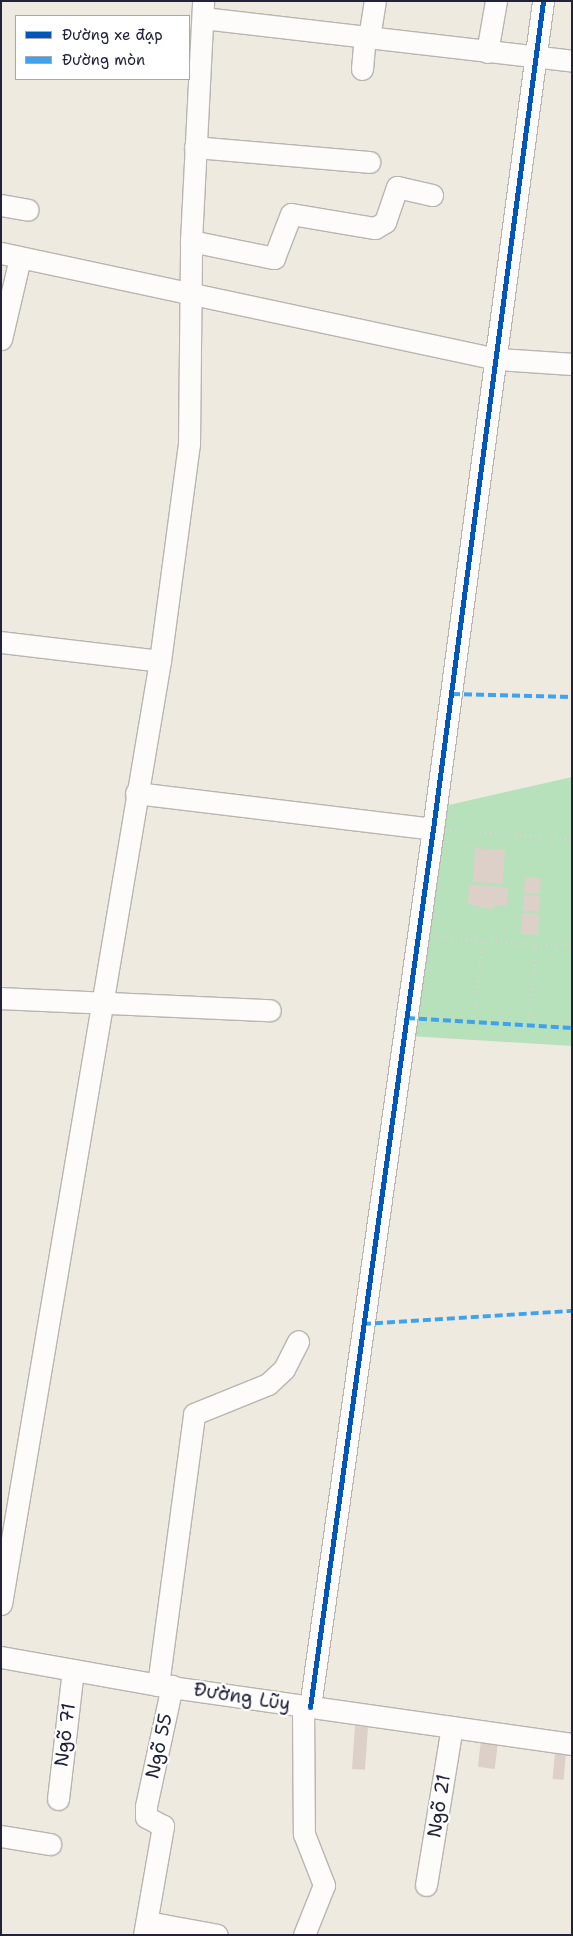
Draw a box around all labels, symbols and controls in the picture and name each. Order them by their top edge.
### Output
legend [15,15,190,80]
text: Đường xe đạp [62,25,163,45]
text: Đường mòn [62,50,145,70]
street label: Đường Lũy [192,1678,292,1716]
street label: Ngõ 71 [50,1702,80,1768]
street label: Ngõ 55 [141,1711,177,1781]
street label: Ngõ 21 [423,1773,455,1839]

